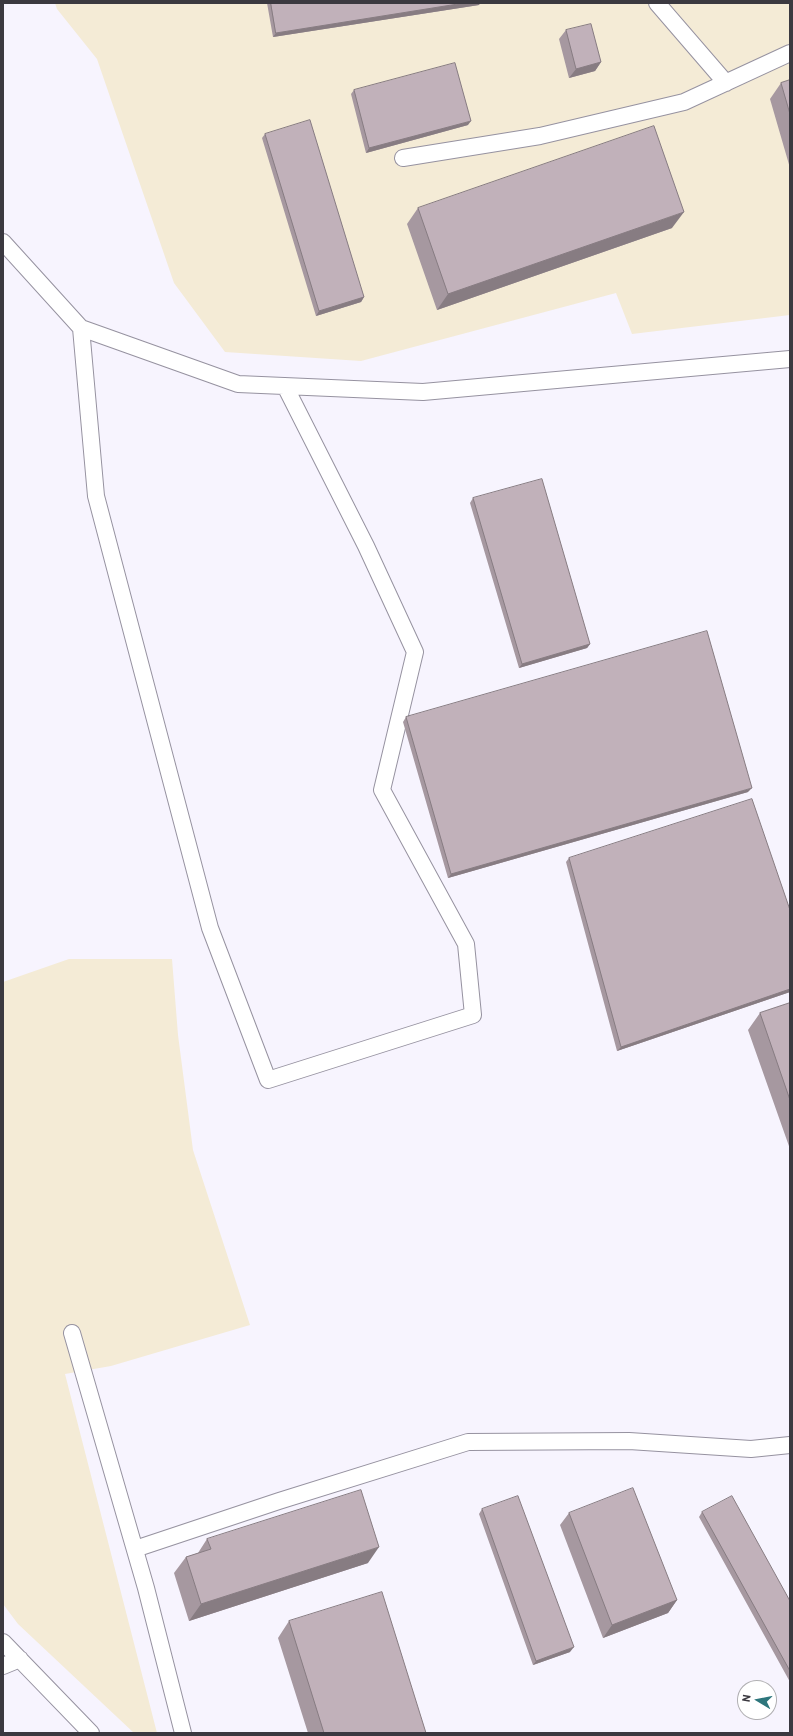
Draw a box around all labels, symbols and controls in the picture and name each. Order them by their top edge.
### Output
north arrow [737,1680,777,1720]
text: N [739,1693,753,1703]

